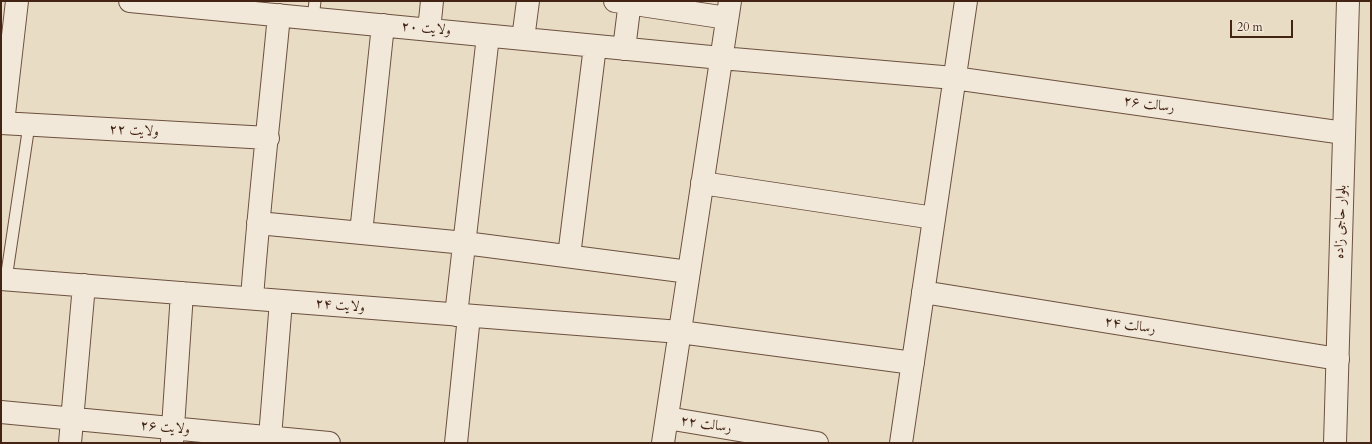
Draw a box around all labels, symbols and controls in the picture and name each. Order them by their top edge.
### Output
scale bar [1232,12,1295,38]
street label: ولایت ۲۰ [401,18,451,40]
text: 20 m [1237,19,1263,35]
street label: رسالت ۲۶ [1122,93,1176,117]
street label: ولایت ۲۲ [109,121,159,141]
street label: بلوار حاجی زاده [1331,185,1351,259]
street label: ولایت ۲۴ [315,295,365,317]
street label: رسالت ۲۴ [1103,314,1157,338]
street label: رسالت ۲۲ [679,413,733,437]
street label: ولایت ۲۶ [140,417,190,439]

